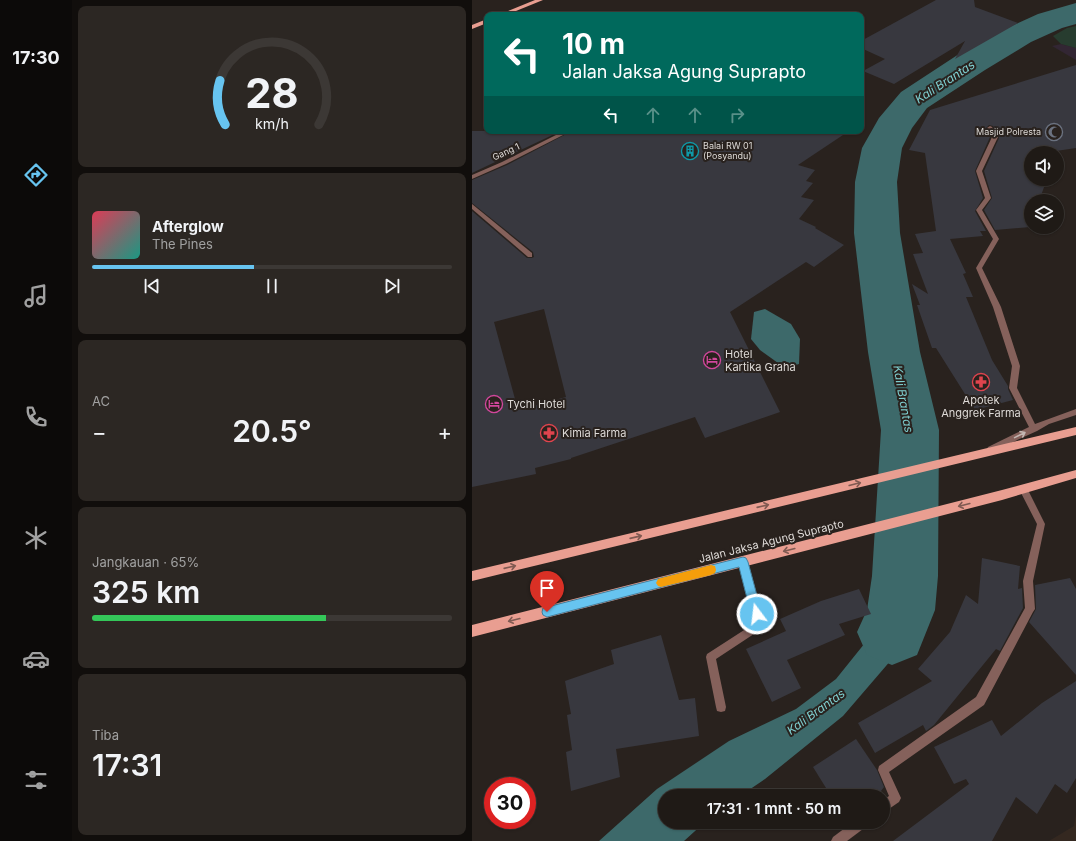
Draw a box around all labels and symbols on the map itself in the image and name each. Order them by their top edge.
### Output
water label: Kali Brantas [912,57,977,106]
mosque icon: Masjid Polresta [1044,122,1064,142]
place label: Masjid Polresta [976,126,1041,137]
street label: Gang 1 [490,140,521,163]
place label: Balai RW 01 (Posyandu) [703,140,752,161]
building icon: Balai RW 01 (Posyandu) [680,141,700,161]
place label: Hotel Kartika Graha [725,347,796,374]
hotel icon: Hotel Kartika Graha [702,350,722,370]
water label: Kali Brantas [890,364,917,434]
pharmacy icon: Apotek Anggrek Farma [971,372,991,392]
place label: Apotek Anggrek Farma [941,393,1021,420]
hotel icon: Tychi Hotel [484,394,504,414]
place label: Tychi Hotel [507,397,565,411]
pharmacy icon: Kimia Farma [539,423,559,443]
place label: Kimia Farma [562,426,626,440]
one-way arrow [1014,431,1026,438]
one-way arrow [848,480,861,487]
one-way arrow [756,502,769,510]
one-way arrow [958,502,971,509]
street label: Jalan Jaksa Agung Suprapto [697,516,845,566]
one-way arrow [630,532,643,540]
one-way arrow [783,547,796,554]
one-way arrow [503,562,516,570]
pin [530,571,564,612]
position arrow [736,593,778,635]
one-way arrow [508,617,521,625]
water label: Kali Brantas [784,685,848,738]
speed limit sign: 30 [484,777,536,829]

